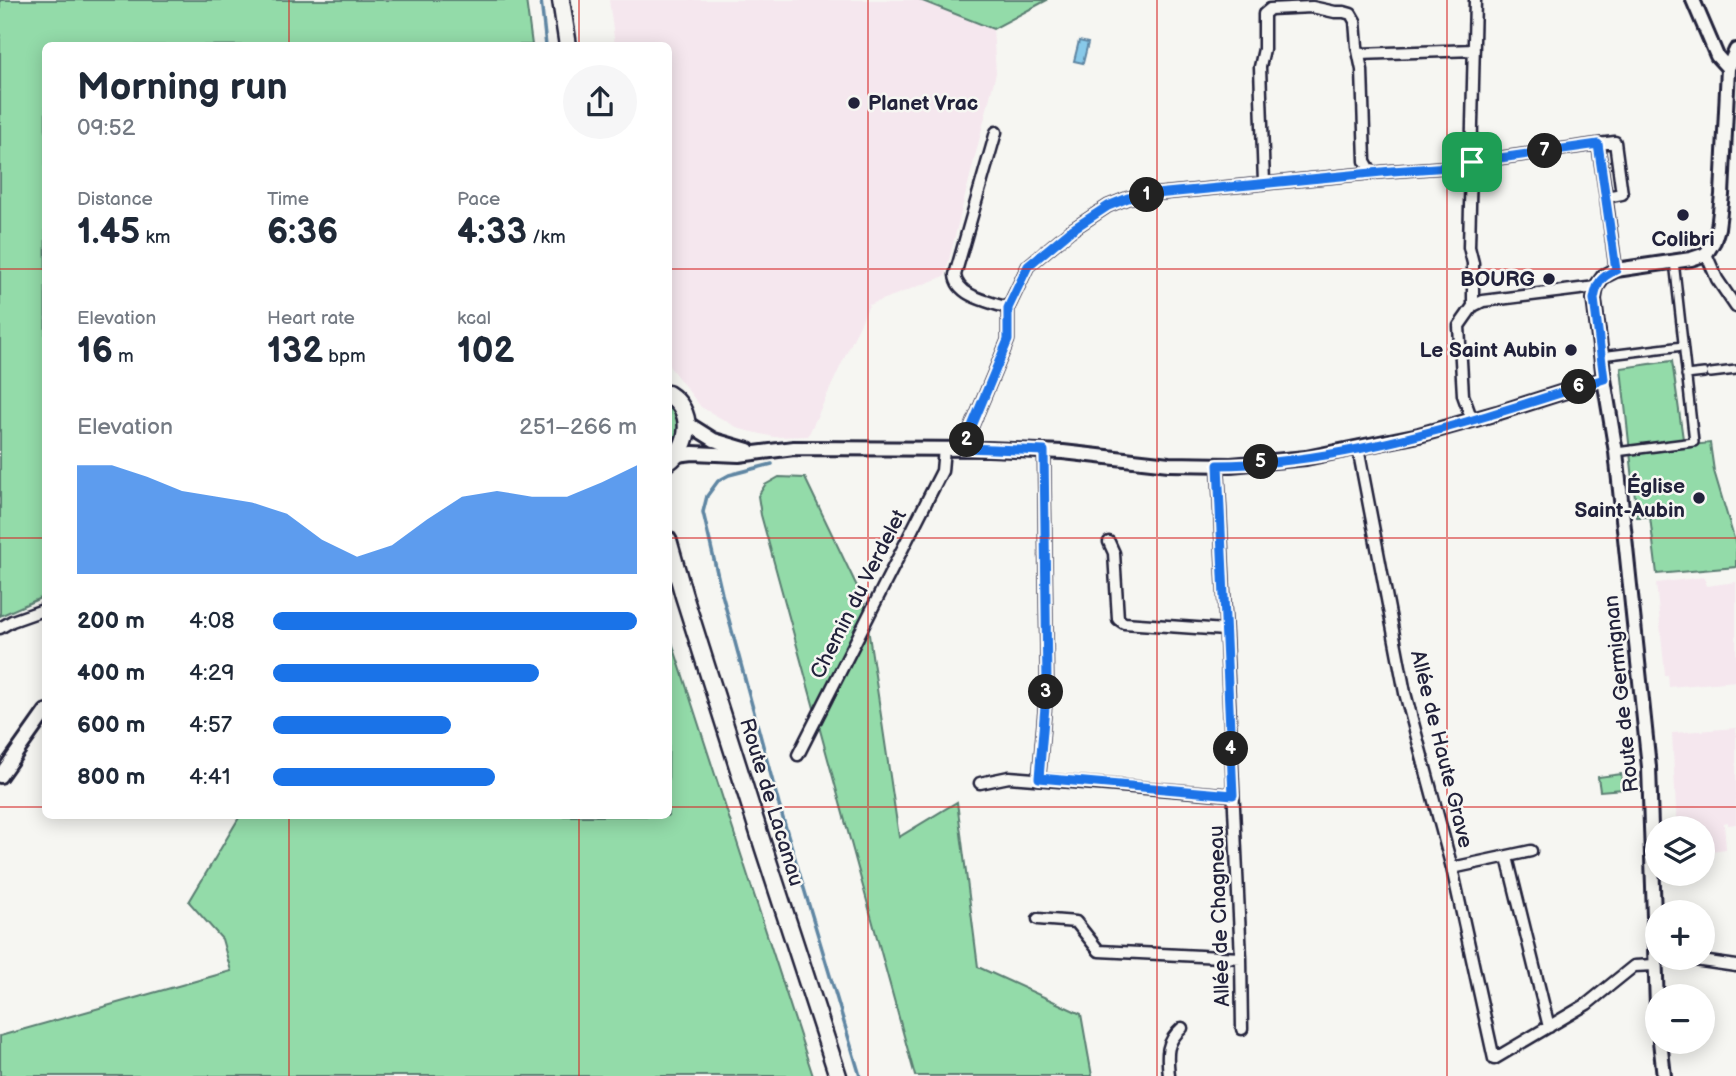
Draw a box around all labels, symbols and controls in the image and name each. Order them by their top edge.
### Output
text: Morning run [77,65,288,110]
button: share [563,65,637,139]
place label: Planet Vrac [868,91,978,116]
marker: Planet Vrac [846,95,862,111]
text: 09:52 [77,114,135,142]
pin [1442,132,1502,192]
pin: 7 [1528,134,1562,168]
text: 7 [1539,139,1550,162]
icon: arrive [1453,143,1491,181]
pin: 1 [1130,178,1164,212]
text: 1 [1143,183,1151,206]
text: Distance [77,188,153,211]
text: Time [267,188,309,211]
text: Pace [457,188,500,211]
marker: Colibri [1675,207,1691,223]
text: 1.45 [77,211,140,254]
text: 6:36 [267,211,338,254]
text: 4:33 [457,211,527,254]
text: km [140,226,170,249]
text: /km [527,226,566,249]
place label: Colibri [1651,227,1715,252]
place label: BOURG [1460,267,1535,292]
marker: BOURG [1541,271,1557,287]
text: Elevation [77,307,156,330]
text: Heart rate [267,307,355,330]
text: kcal [457,307,491,330]
text: 16 [77,330,113,373]
text: 132 [267,330,323,373]
text: 102 [457,330,515,373]
place label: Le Saint Aubin [1420,338,1557,363]
marker: Le Saint Aubin [1563,342,1579,358]
text: m [113,345,134,368]
text: bpm [323,345,366,368]
pin: 6 [1562,370,1596,404]
text: 6 [1573,375,1584,398]
text: Elevation [77,413,173,441]
text: 251–266 m [519,413,637,441]
pin: 2 [950,422,984,458]
text: 2 [961,428,972,451]
pin: 5 [1244,444,1278,480]
text: 5 [1255,450,1266,473]
place label: Église Saint-Aubin [1574,473,1685,523]
marker: Église Saint-Aubin [1691,490,1707,506]
street label: Chemin du Verdelet [805,505,912,683]
street label: Route de Germignan [1599,594,1644,794]
text: 200 m [77,607,145,635]
text: 4:08 [189,607,235,635]
street label: Allée de Haute Grave [1405,648,1478,851]
text: 400 m [77,659,145,687]
text: 4:29 [189,659,235,687]
pin: 3 [1028,674,1064,710]
text: 3 [1040,680,1051,703]
text: 600 m [77,711,145,739]
text: 4:57 [189,711,232,739]
street label: Route de Lacanau [734,715,809,889]
pin: 4 [1214,732,1248,766]
text: 4 [1225,737,1236,760]
text: 800 m [77,763,145,791]
text: 4:41 [189,763,231,791]
map controls [1645,816,1715,1054]
button: layers [1645,816,1715,886]
street label: Allée de Chagneau [1204,825,1235,1007]
button: + [1645,900,1715,970]
button: − [1645,984,1715,1054]

